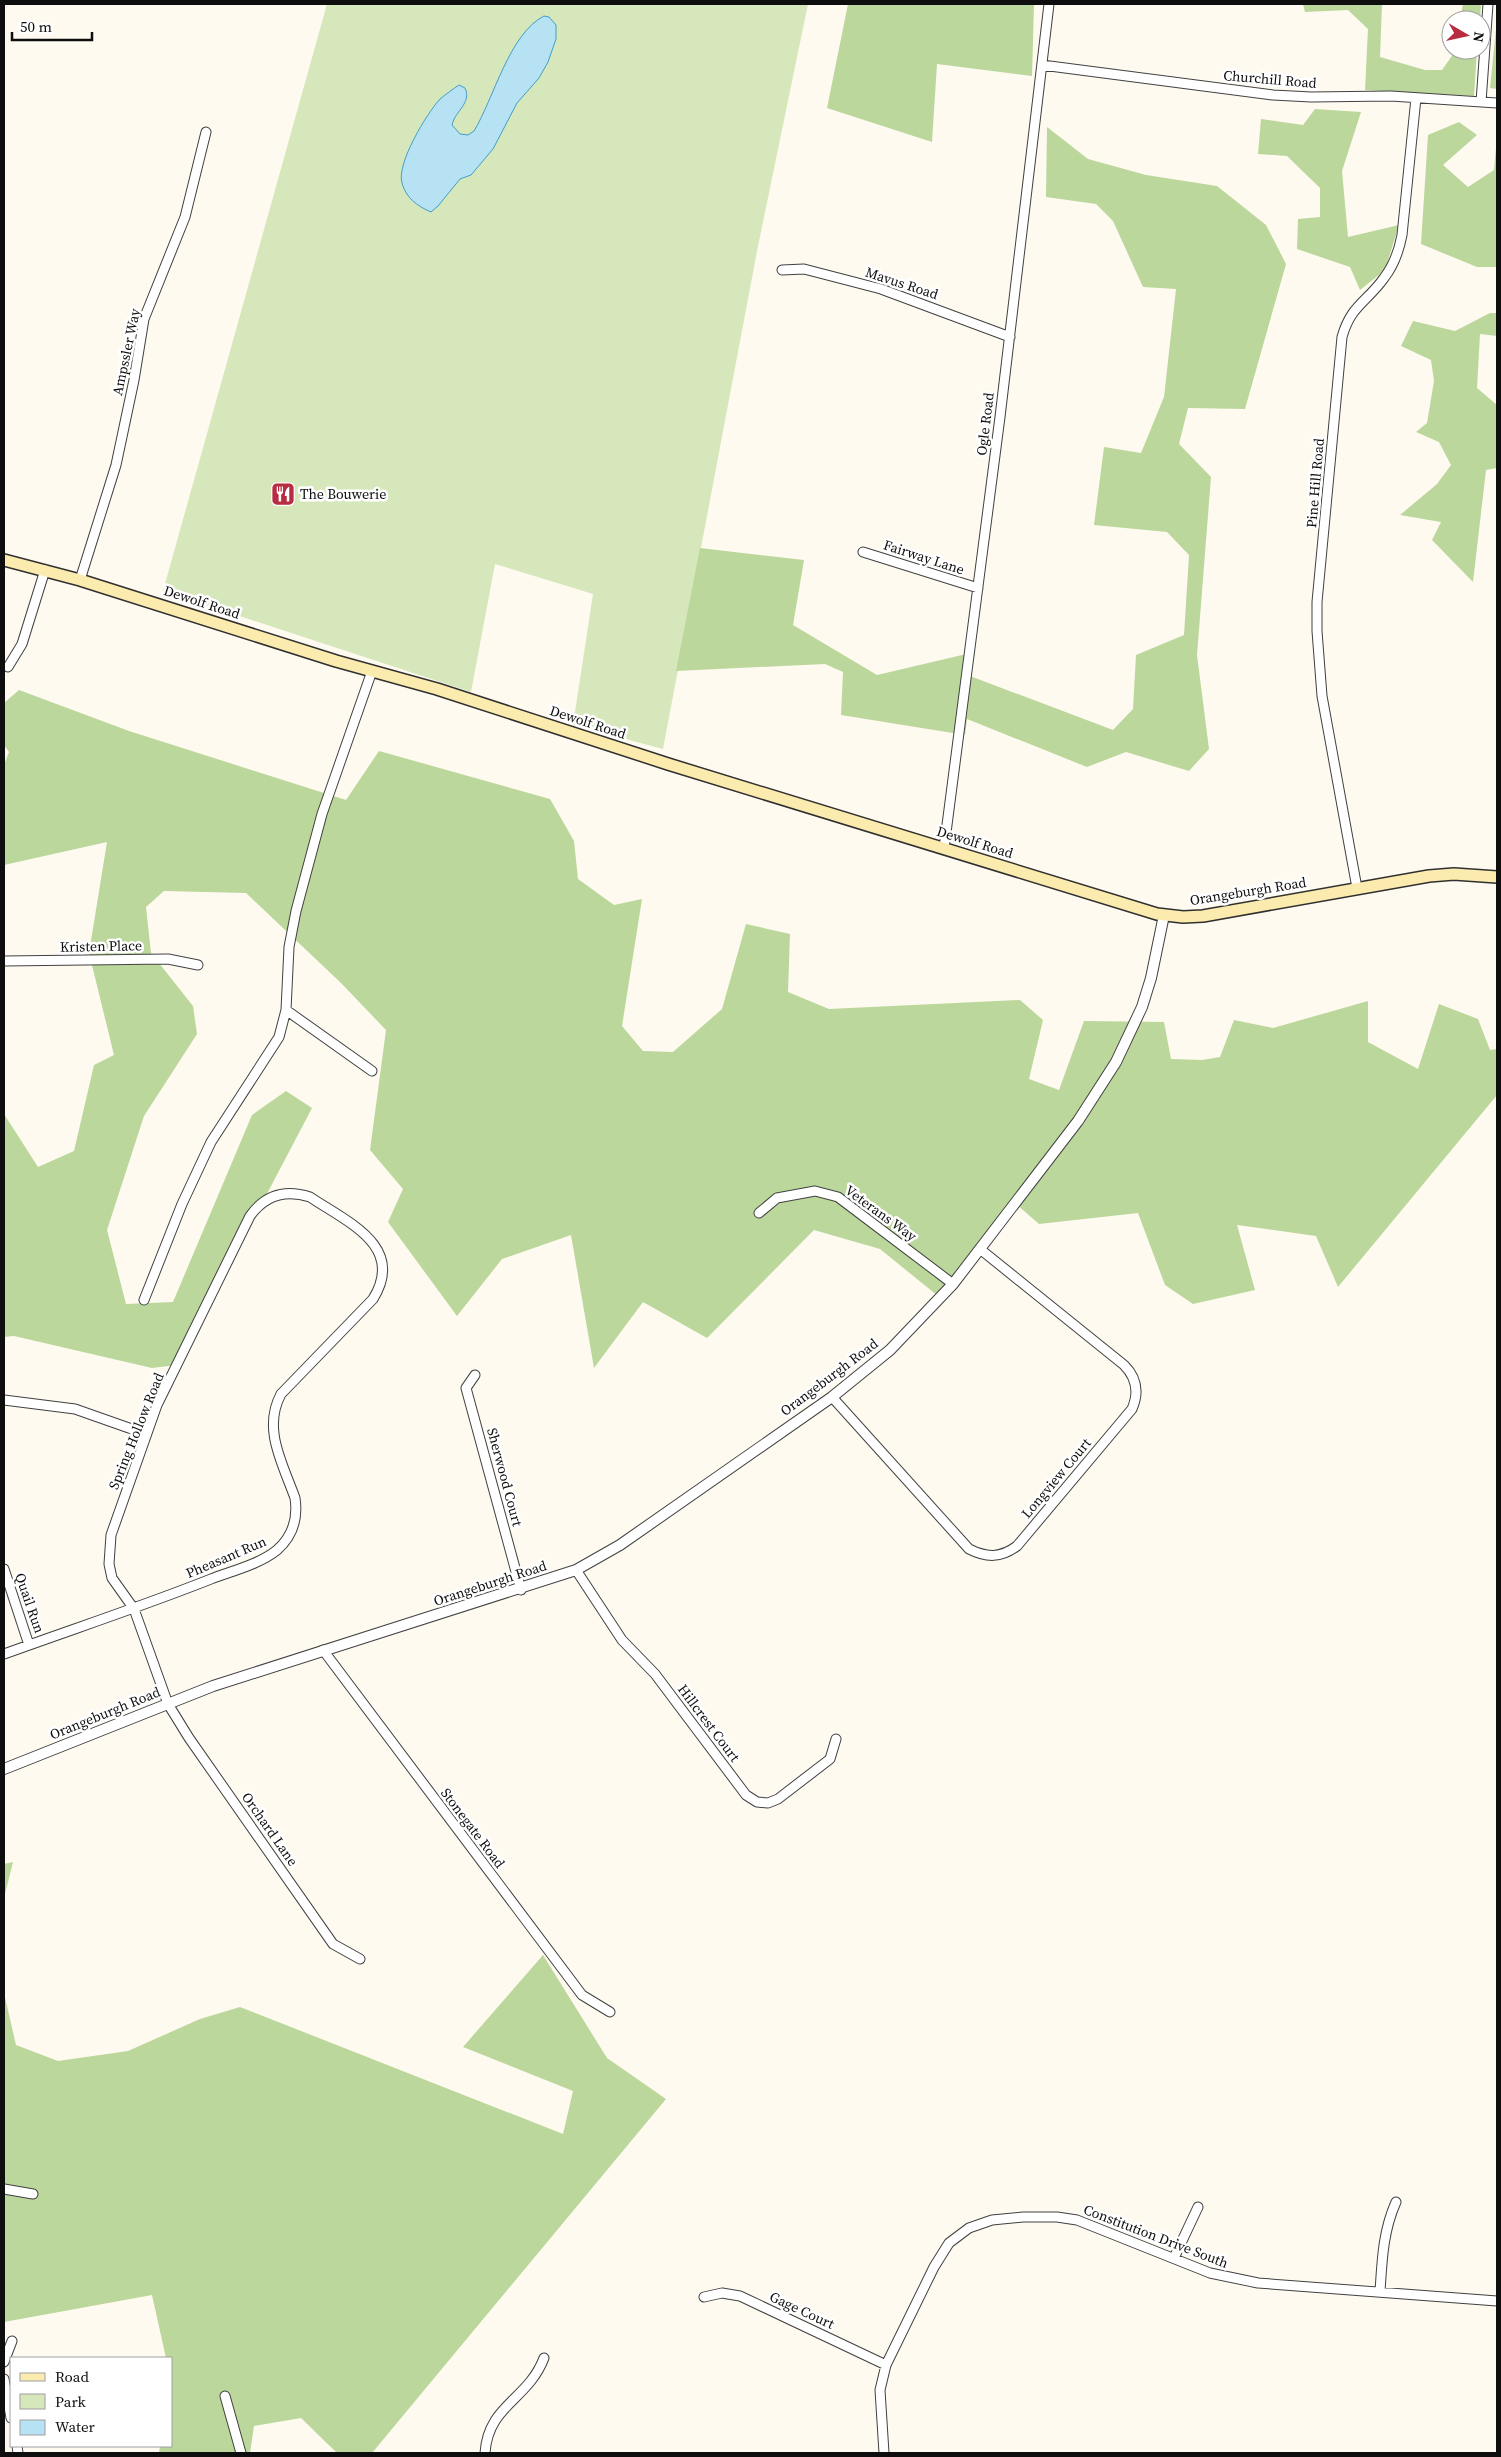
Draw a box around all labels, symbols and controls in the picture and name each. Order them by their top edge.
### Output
scale bar [12,10,92,42]
north arrow [1441,10,1491,60]
text: 50 m [20,16,52,37]
text: N [1468,30,1490,44]
street label: Churchill Road [1222,65,1318,93]
street label: Mavus Road [863,262,941,304]
street label: Ampssler Way [107,306,145,397]
street label: Ogle Road [971,391,999,457]
street label: Pine Hill Road [1301,437,1329,529]
restaurant icon: The Bouwerie [270,481,296,507]
place label: The Bouwerie [300,484,386,504]
street label: Fairway Lane [881,535,967,579]
street label: Dewolf Road [161,580,243,624]
street label: Dewolf Road [547,700,629,744]
street label: Dewolf Road [934,821,1016,863]
street label: Orangeburgh Road [1188,872,1308,910]
street label: Kristen Place [60,935,142,957]
street label: Veterans Way [841,1180,922,1246]
street label: Orangeburgh Road [776,1334,882,1420]
street label: Spring Hollow Road [103,1370,169,1492]
street label: Sherwood Court [482,1426,528,1529]
street label: Longview Court [1016,1433,1096,1522]
street label: Pheasant Run [183,1531,270,1583]
street label: Orangeburgh Road [431,1555,549,1611]
street label: Quail Run [10,1570,50,1636]
street label: Hillcrest Court [673,1680,745,1766]
street label: Orangeburgh Road [47,1682,163,1744]
street label: Stonegate Road [436,1784,510,1872]
street label: Orchard Lane [237,1788,303,1870]
street label: Constitution Drive South [1081,2199,1231,2273]
street label: Gage Court [766,2286,838,2334]
legend [10,2357,172,2447]
text: Road [55,2366,89,2387]
text: Park [55,2391,87,2412]
text: Water [55,2416,96,2437]

